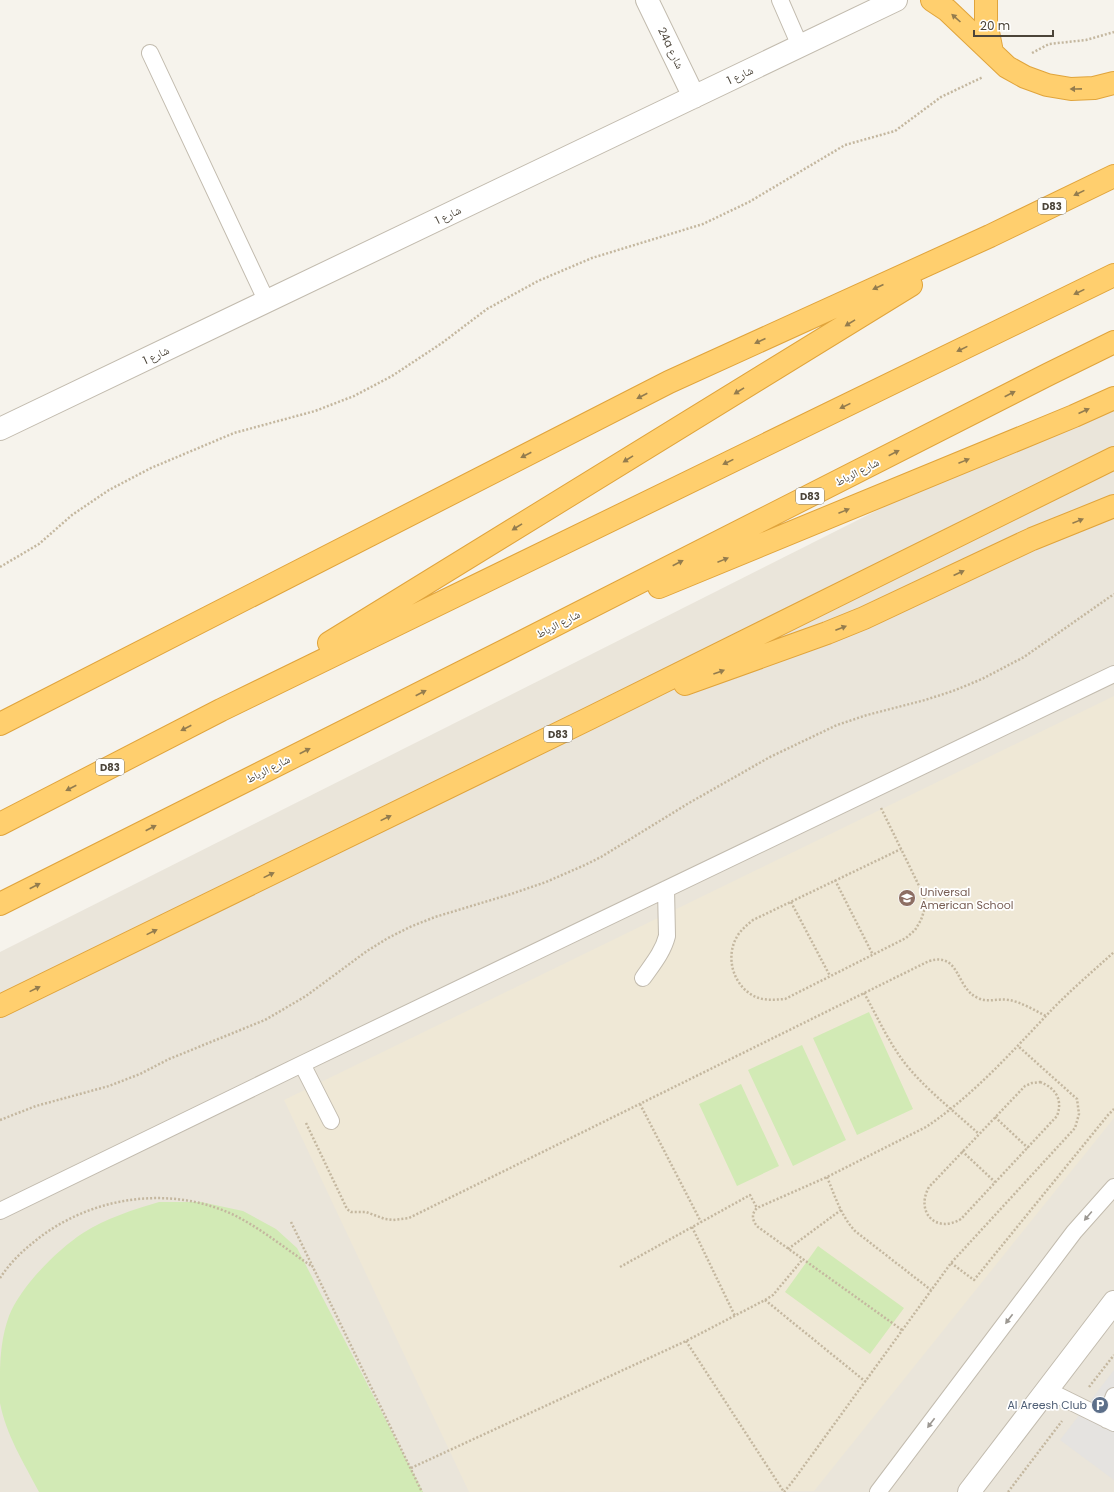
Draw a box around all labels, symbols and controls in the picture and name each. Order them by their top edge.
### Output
scale bar [974,12,1053,38]
one-way arrow [951,13,961,23]
text: 20 m [980,17,1010,34]
street label: 24a شارع [654,24,688,72]
street label: شارع 1 [724,62,756,88]
one-way arrow [1070,85,1082,92]
one-way arrow [1073,190,1085,196]
road number: D83 [1038,198,1066,214]
street label: شارع 1 [432,202,464,228]
one-way arrow [872,284,884,290]
one-way arrow [1073,289,1085,295]
one-way arrow [844,319,856,326]
one-way arrow [754,338,765,344]
street label: شارع 1 [140,342,172,368]
one-way arrow [956,345,968,352]
one-way arrow [734,387,744,395]
one-way arrow [1004,391,1016,397]
one-way arrow [636,393,648,399]
one-way arrow [839,402,851,409]
one-way arrow [1078,408,1089,414]
one-way arrow [888,450,900,456]
one-way arrow [520,452,532,458]
street label: شارع الرباط [832,454,882,490]
one-way arrow [623,455,633,463]
one-way arrow [958,458,970,464]
one-way arrow [723,459,734,466]
road number: D83 [796,488,824,504]
one-way arrow [838,508,849,514]
one-way arrow [1072,517,1084,523]
one-way arrow [512,523,522,531]
one-way arrow [718,557,730,563]
one-way arrow [673,560,684,566]
one-way arrow [953,570,965,576]
street label: شارع الرباط [533,606,583,642]
one-way arrow [835,624,847,630]
one-way arrow [713,669,725,675]
one-way arrow [415,690,427,696]
one-way arrow [180,725,192,731]
road number: D83 [544,726,572,742]
one-way arrow [299,748,311,754]
street label: شارع الرباط [243,751,293,787]
road number: D83 [96,759,124,775]
one-way arrow [65,784,76,791]
one-way arrow [380,815,391,821]
one-way arrow [145,825,157,831]
one-way arrow [263,872,274,878]
one-way arrow [29,883,41,889]
place label: Universal American School [920,884,1013,913]
school or university icon: Universal American School [897,888,917,908]
one-way arrow [146,929,158,935]
one-way arrow [29,986,41,992]
one-way arrow [1083,1210,1092,1221]
one-way arrow [1005,1314,1013,1324]
parking icon: Al Areesh Club [1090,1395,1110,1415]
place label: Al Areesh Club [1007,1397,1087,1413]
one-way arrow [927,1418,935,1428]

